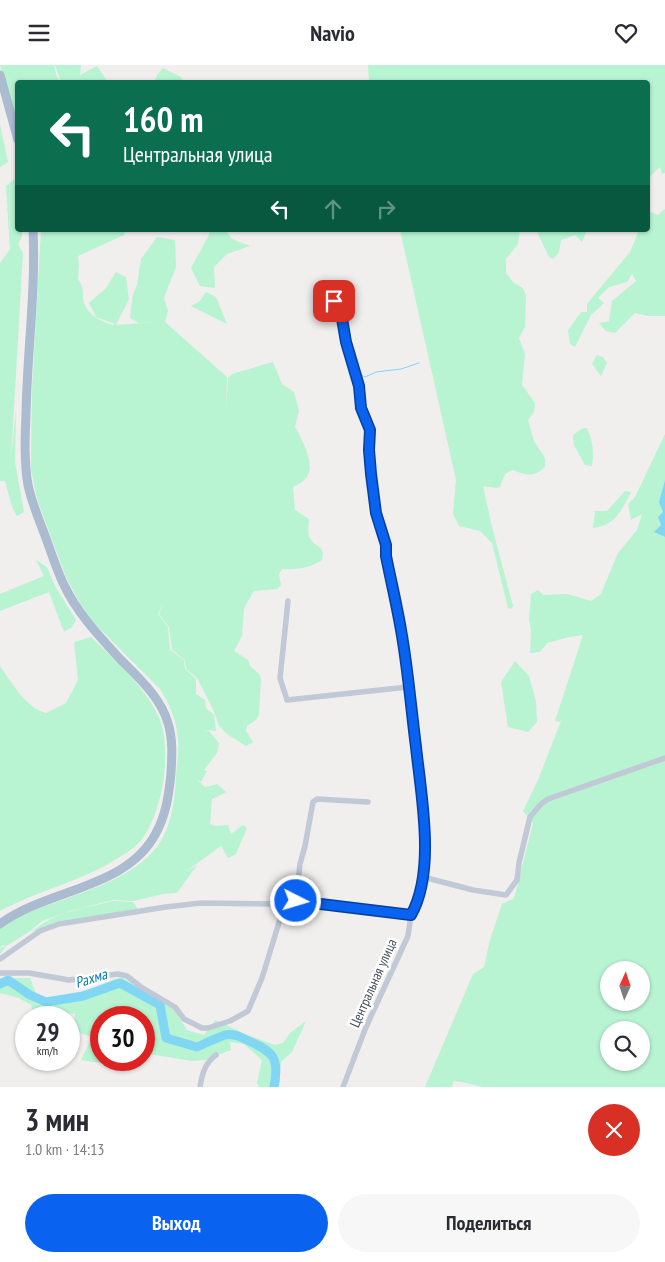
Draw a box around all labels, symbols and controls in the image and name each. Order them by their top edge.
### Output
icon: menu [25,19,53,47]
text: Navio [310,19,355,47]
icon: heart [612,19,640,47]
text: 160 m [123,96,204,142]
icon: left [40,100,105,165]
text: Центральная улица [123,140,273,168]
icon: left [266,195,294,223]
icon: ahead [319,195,347,223]
icon: right [372,195,400,223]
pin [313,280,355,322]
icon: arrive [320,287,348,315]
position arrow [269,874,321,926]
street label: Центральная улица [345,936,401,1030]
north arrow [600,961,650,1011]
map controls [600,961,650,1071]
water label: Рахма [73,964,110,992]
speed limit sign: 30 [90,1006,155,1071]
text: 29 [36,1016,59,1048]
button: search [600,1021,650,1071]
text: km/h [37,1043,58,1058]
text: 3 мин [25,1100,89,1139]
button: close [588,1104,640,1156]
text: 1.0 km · 14:13 [25,1139,105,1159]
button: Выход [25,1194,328,1252]
button: Поделиться [338,1194,640,1252]

